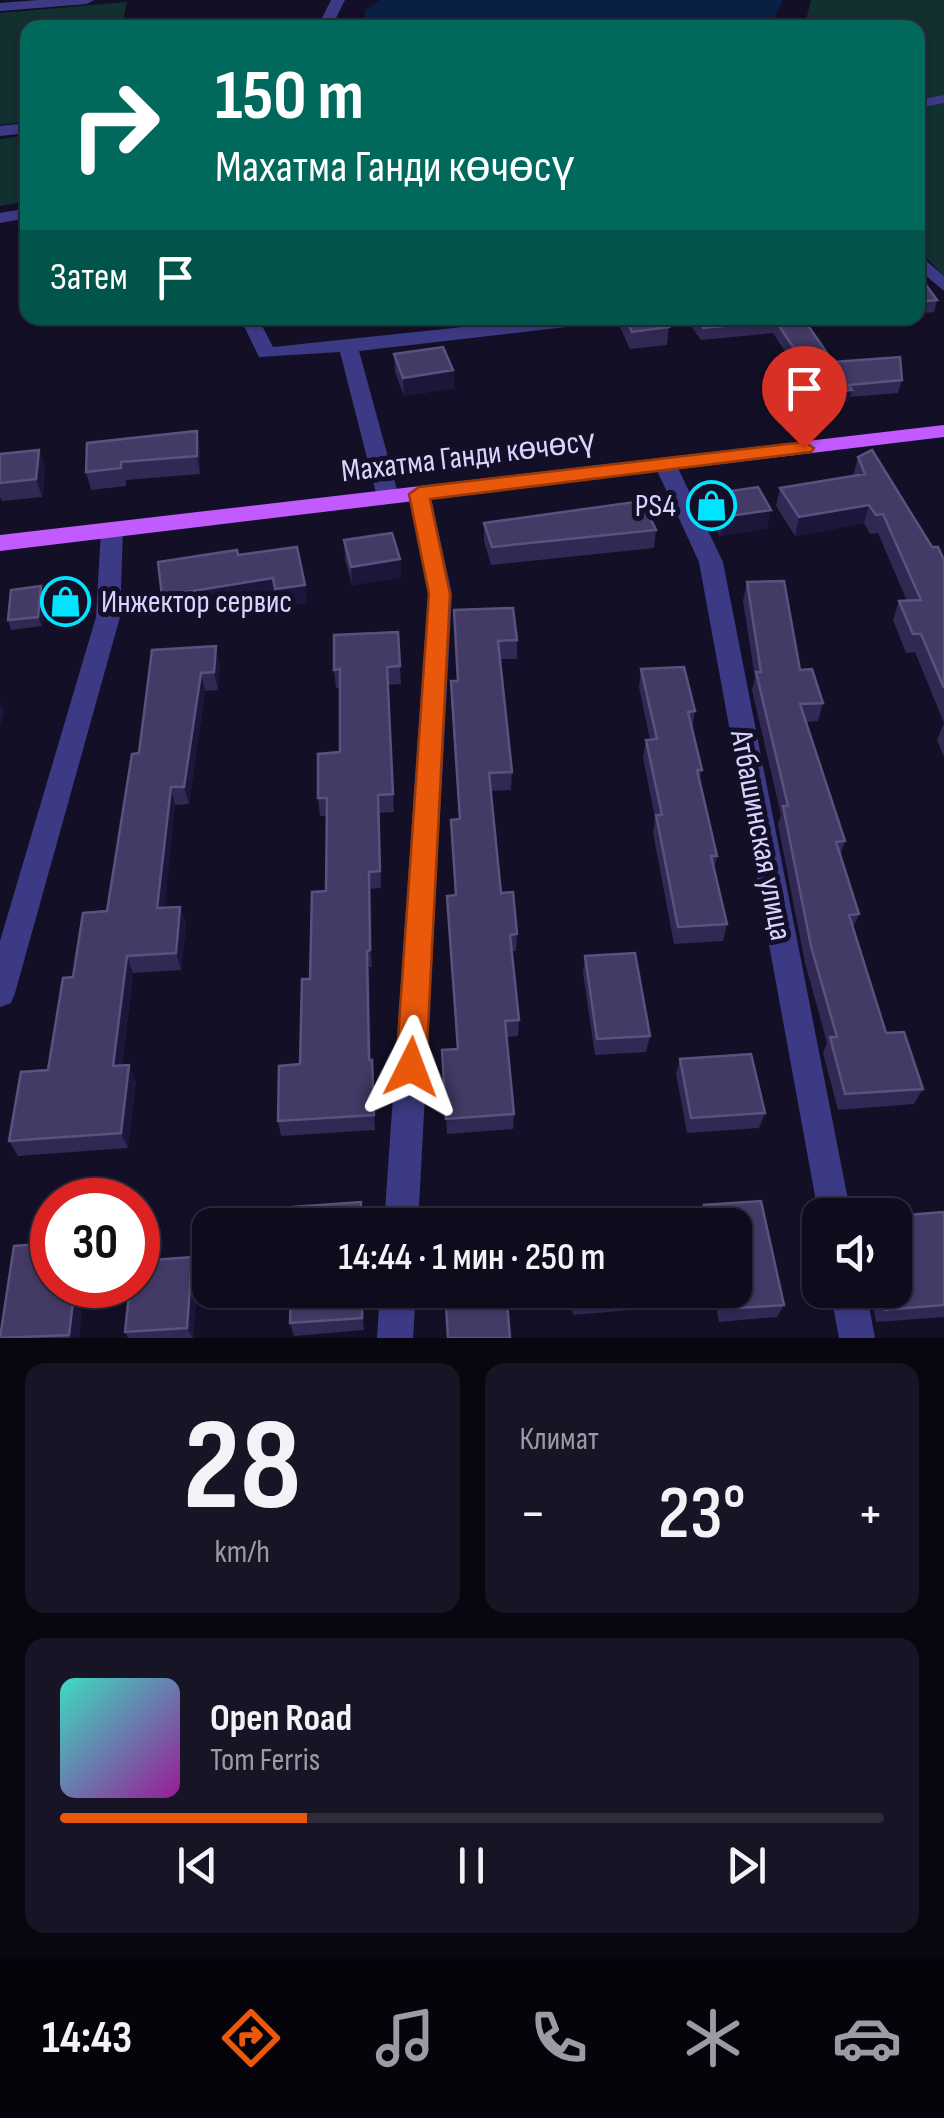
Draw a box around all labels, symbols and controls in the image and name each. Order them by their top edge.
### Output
text: 150 m [215,55,364,139]
icon: right [50,60,180,190]
text: Махатма Ганди көчөсү [215,140,574,195]
icon: arrive [148,250,203,305]
text: Затем [50,255,128,300]
pin [762,346,847,449]
icon: arrive [777,361,832,416]
street label: Махатма Ганди көчөсү [339,422,597,491]
shop icon: PS4 [685,479,737,531]
place label: PS4 [635,487,676,526]
shop icon: Инжектор сервис [40,575,92,627]
place label: Инжектор сервис [101,583,292,622]
street label: Атбашинская улица [721,726,800,944]
position arrow [359,1015,463,1119]
speed limit sign: 30 [30,1178,160,1308]
map controls [802,1198,912,1308]
button: sound [802,1198,912,1308]
text: 14:44 · 1 мин · 250 m [339,1235,605,1280]
text: 28 [183,1390,301,1546]
text: Климат [520,1420,599,1459]
text: 23° [658,1469,746,1560]
text: − [520,1481,546,1548]
text: + [857,1481,884,1548]
text: km/h [215,1533,270,1572]
text: Open Road [210,1696,352,1741]
text: Tom Ferris [210,1741,320,1780]
icon: previous [170,1838,225,1893]
icon: pause [444,1838,499,1893]
icon: next [719,1838,774,1893]
icon: directions [216,2003,286,2073]
icon: music [370,2003,440,2073]
icon: phone [524,2003,594,2073]
icon: climate [678,2003,748,2073]
icon: car [832,2003,902,2073]
text: 14:43 [42,2011,132,2066]

